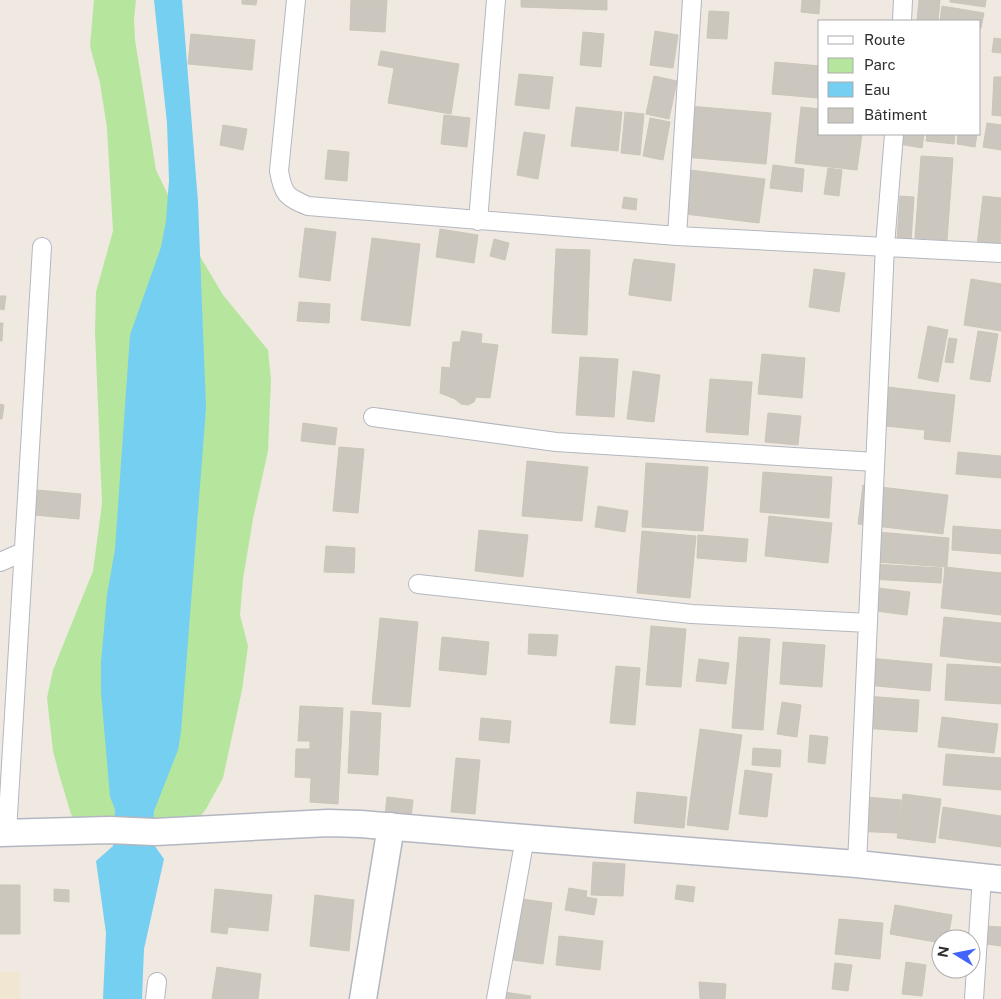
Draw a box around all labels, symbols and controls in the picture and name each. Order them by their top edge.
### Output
legend [818,20,981,135]
text: Route [864,31,905,48]
text: Parc [864,56,896,73]
text: Eau [864,81,890,98]
text: Bâtiment [864,106,927,123]
north arrow [931,929,981,979]
text: N [934,945,952,959]

